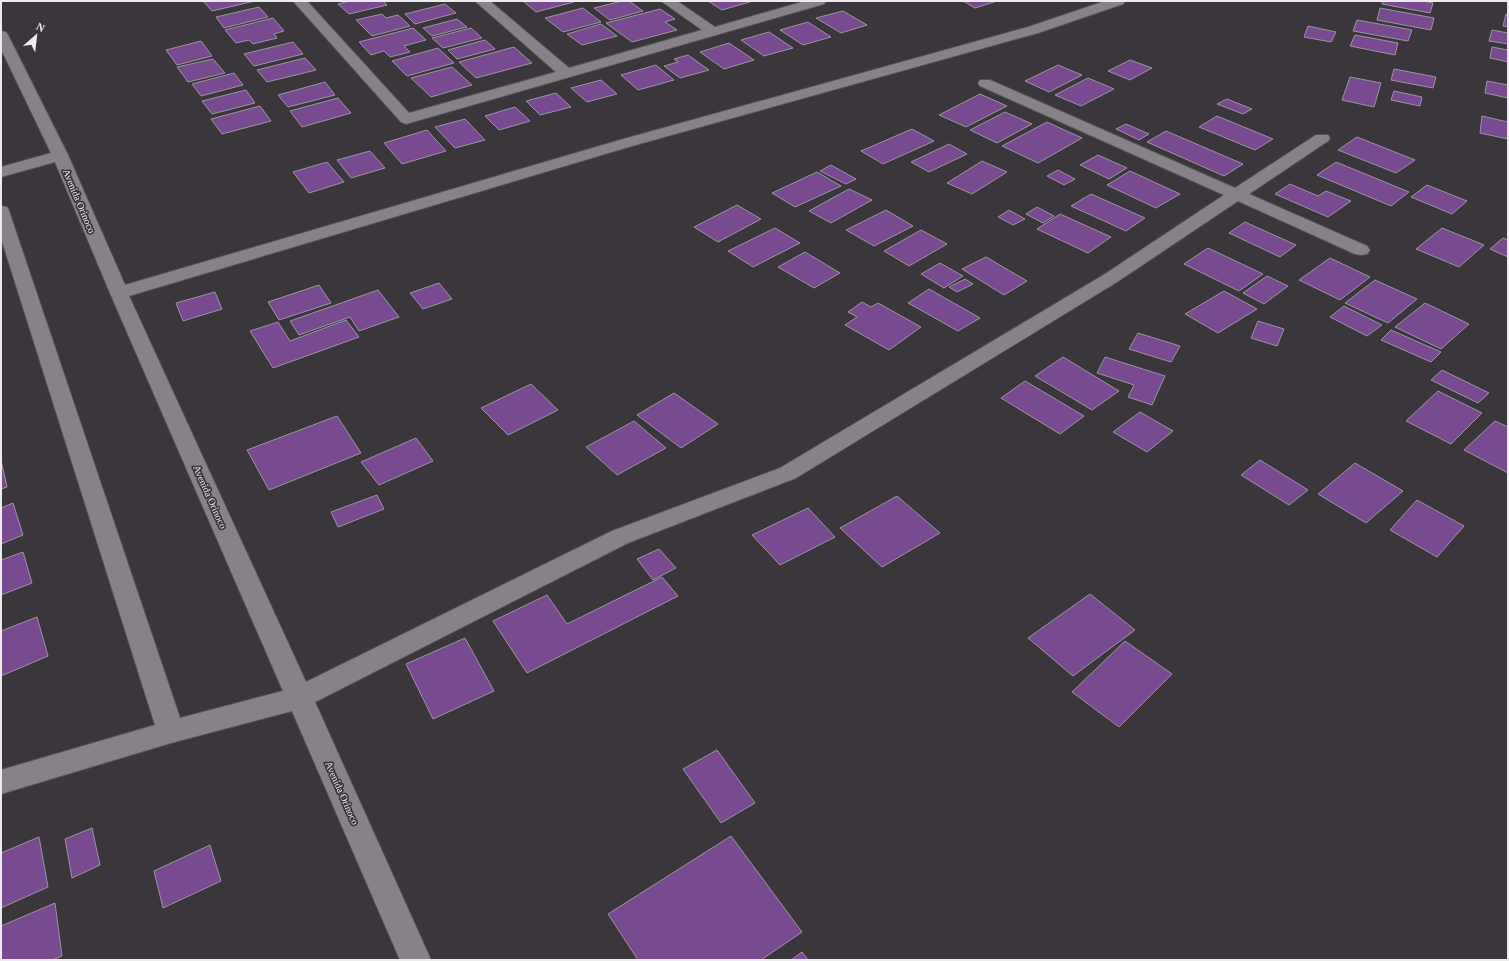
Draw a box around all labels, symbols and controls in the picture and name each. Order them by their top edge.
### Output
north arrow [16,16,56,56]
text: N [34,20,47,34]
street label: Avenida Orinoco [61,167,97,235]
street label: Avenida Orinoco [191,464,229,530]
street label: Avenida Orinoco [323,760,361,826]

